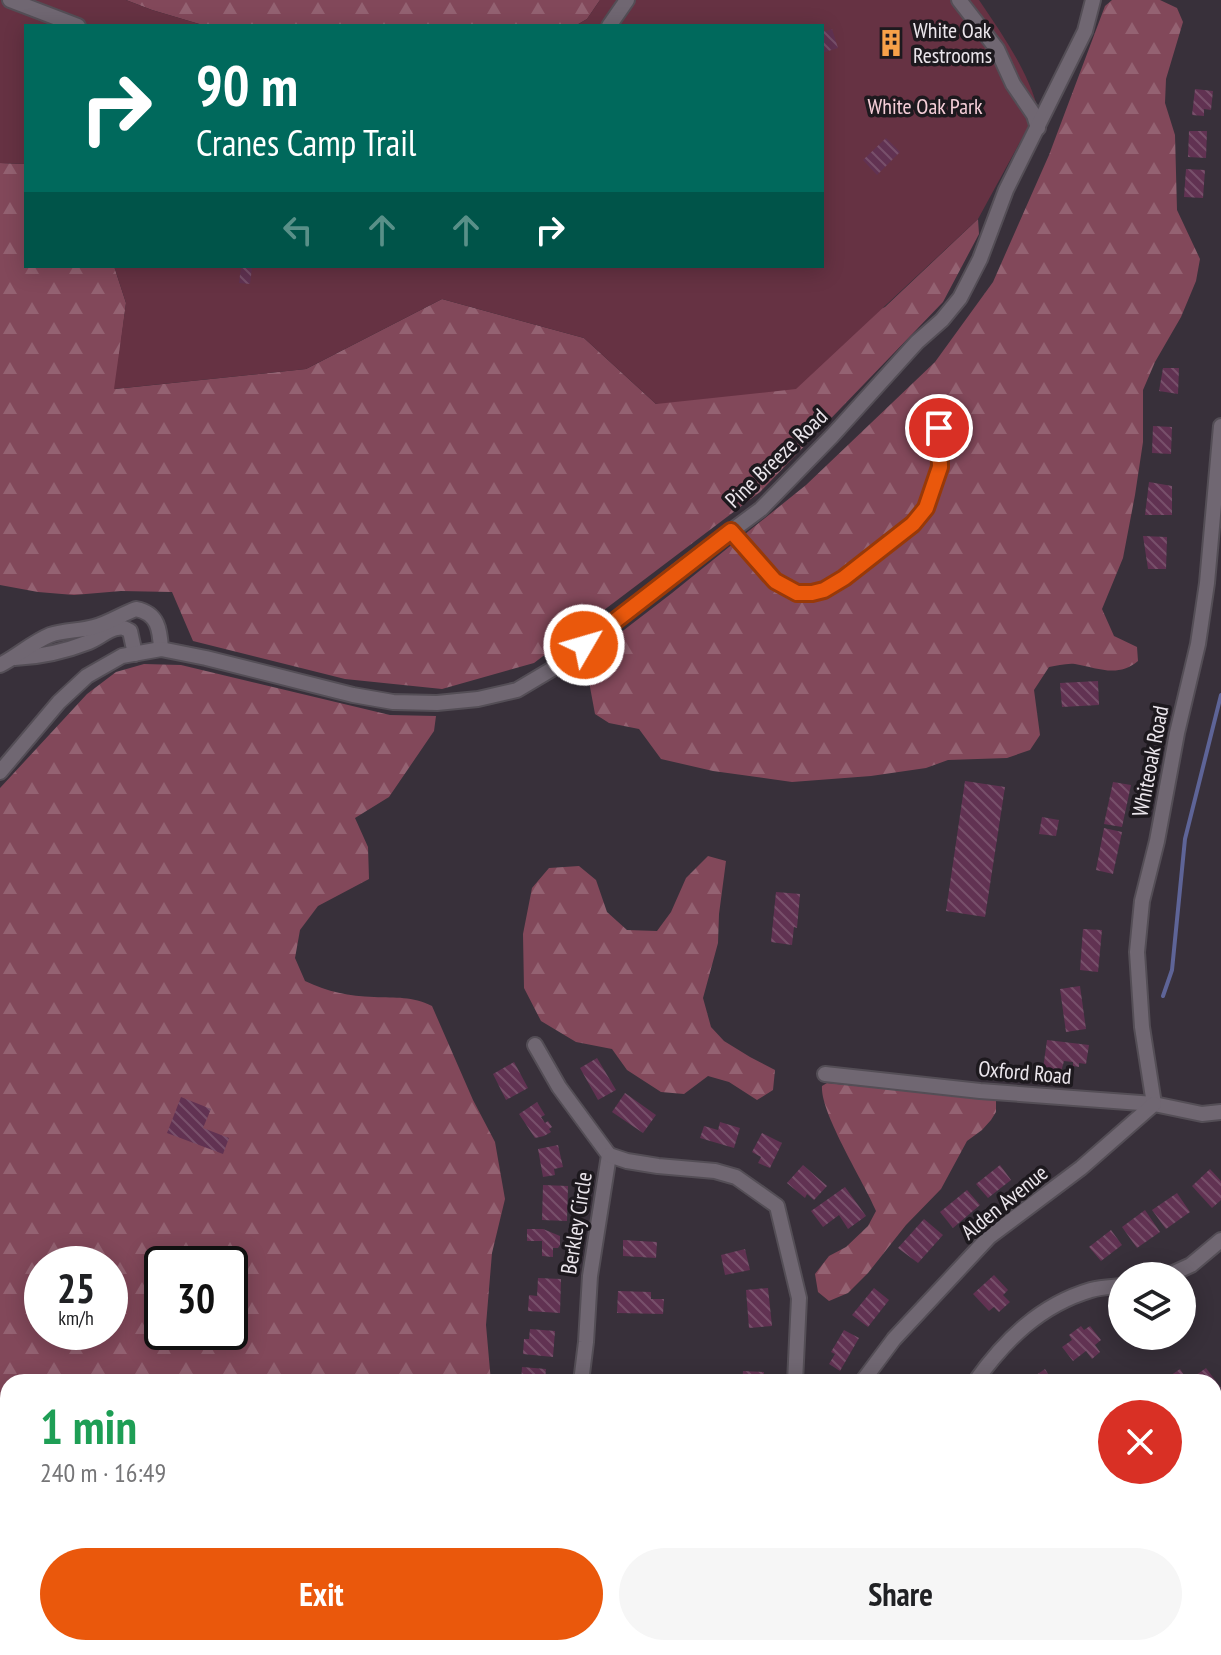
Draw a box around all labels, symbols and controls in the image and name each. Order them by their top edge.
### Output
place label: White Oak Restrooms [913,16,992,69]
building icon: White Oak Restrooms [876,28,906,58]
text: 90 m [196,49,298,121]
icon: right [64,56,168,160]
park label: White Oak Park [867,92,983,120]
text: Cranes Camp Trail [196,119,416,166]
icon: left [276,208,320,252]
icon: ahead [360,208,404,252]
icon: ahead [444,208,488,252]
icon: right [528,208,572,252]
pin [905,394,973,462]
street label: Pine Breeze Road [719,402,833,514]
icon: arrive [917,406,961,450]
position arrow [542,603,626,687]
street label: Whiteoak Road [1126,703,1174,819]
street label: Oxford Road [977,1054,1073,1090]
street label: Alden Avenue [955,1159,1053,1245]
street label: Berkley Circle [554,1170,598,1276]
speed limit sign: 30 [144,1246,248,1350]
text: 25 [57,1262,95,1314]
map controls [1108,1262,1196,1350]
button: layers [1108,1262,1196,1350]
text: km/h [58,1305,94,1331]
text: 1 min [40,1395,137,1457]
button: close [1098,1400,1182,1484]
text: 240 m · 16:49 [40,1456,166,1489]
button: Exit [40,1548,603,1640]
button: Share [619,1548,1182,1640]

